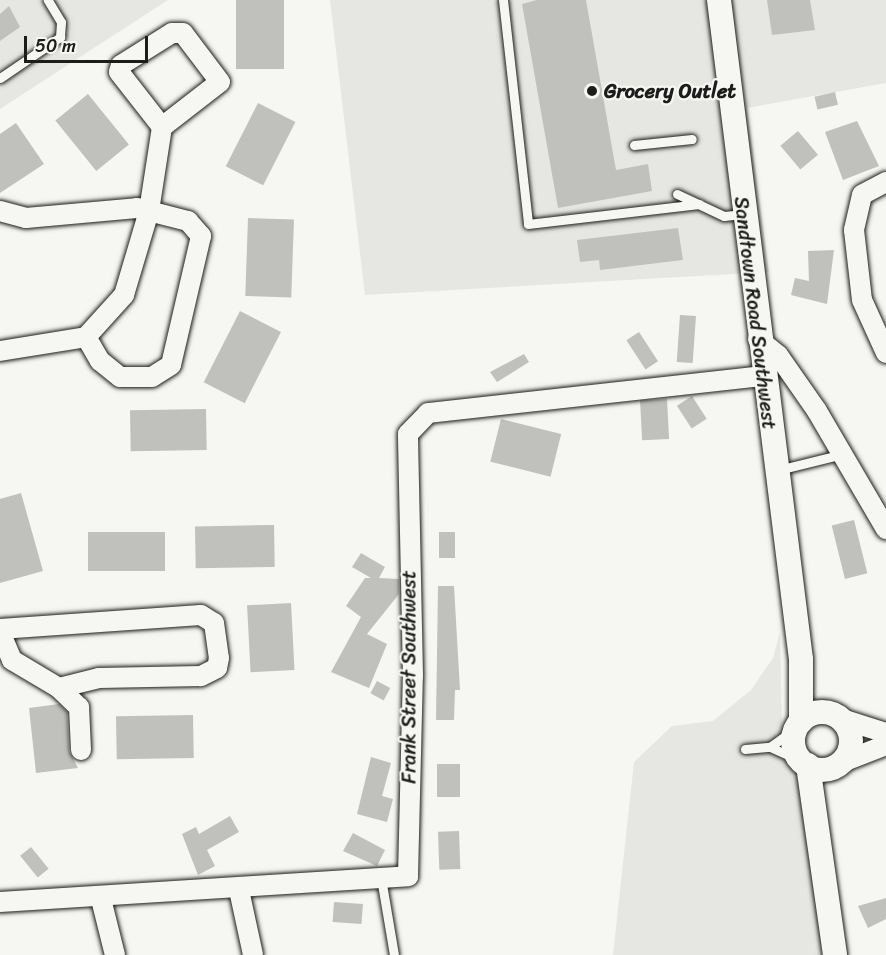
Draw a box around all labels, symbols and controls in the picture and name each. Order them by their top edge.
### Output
scale bar [27,24,152,62]
text: 50 m [35,30,76,62]
place label: Grocery Outlet [604,79,735,103]
marker: Grocery Outlet [585,84,599,98]
street label: Sandtown Road Southwest [729,195,781,431]
street label: Frank Street Southwest [397,570,421,784]

